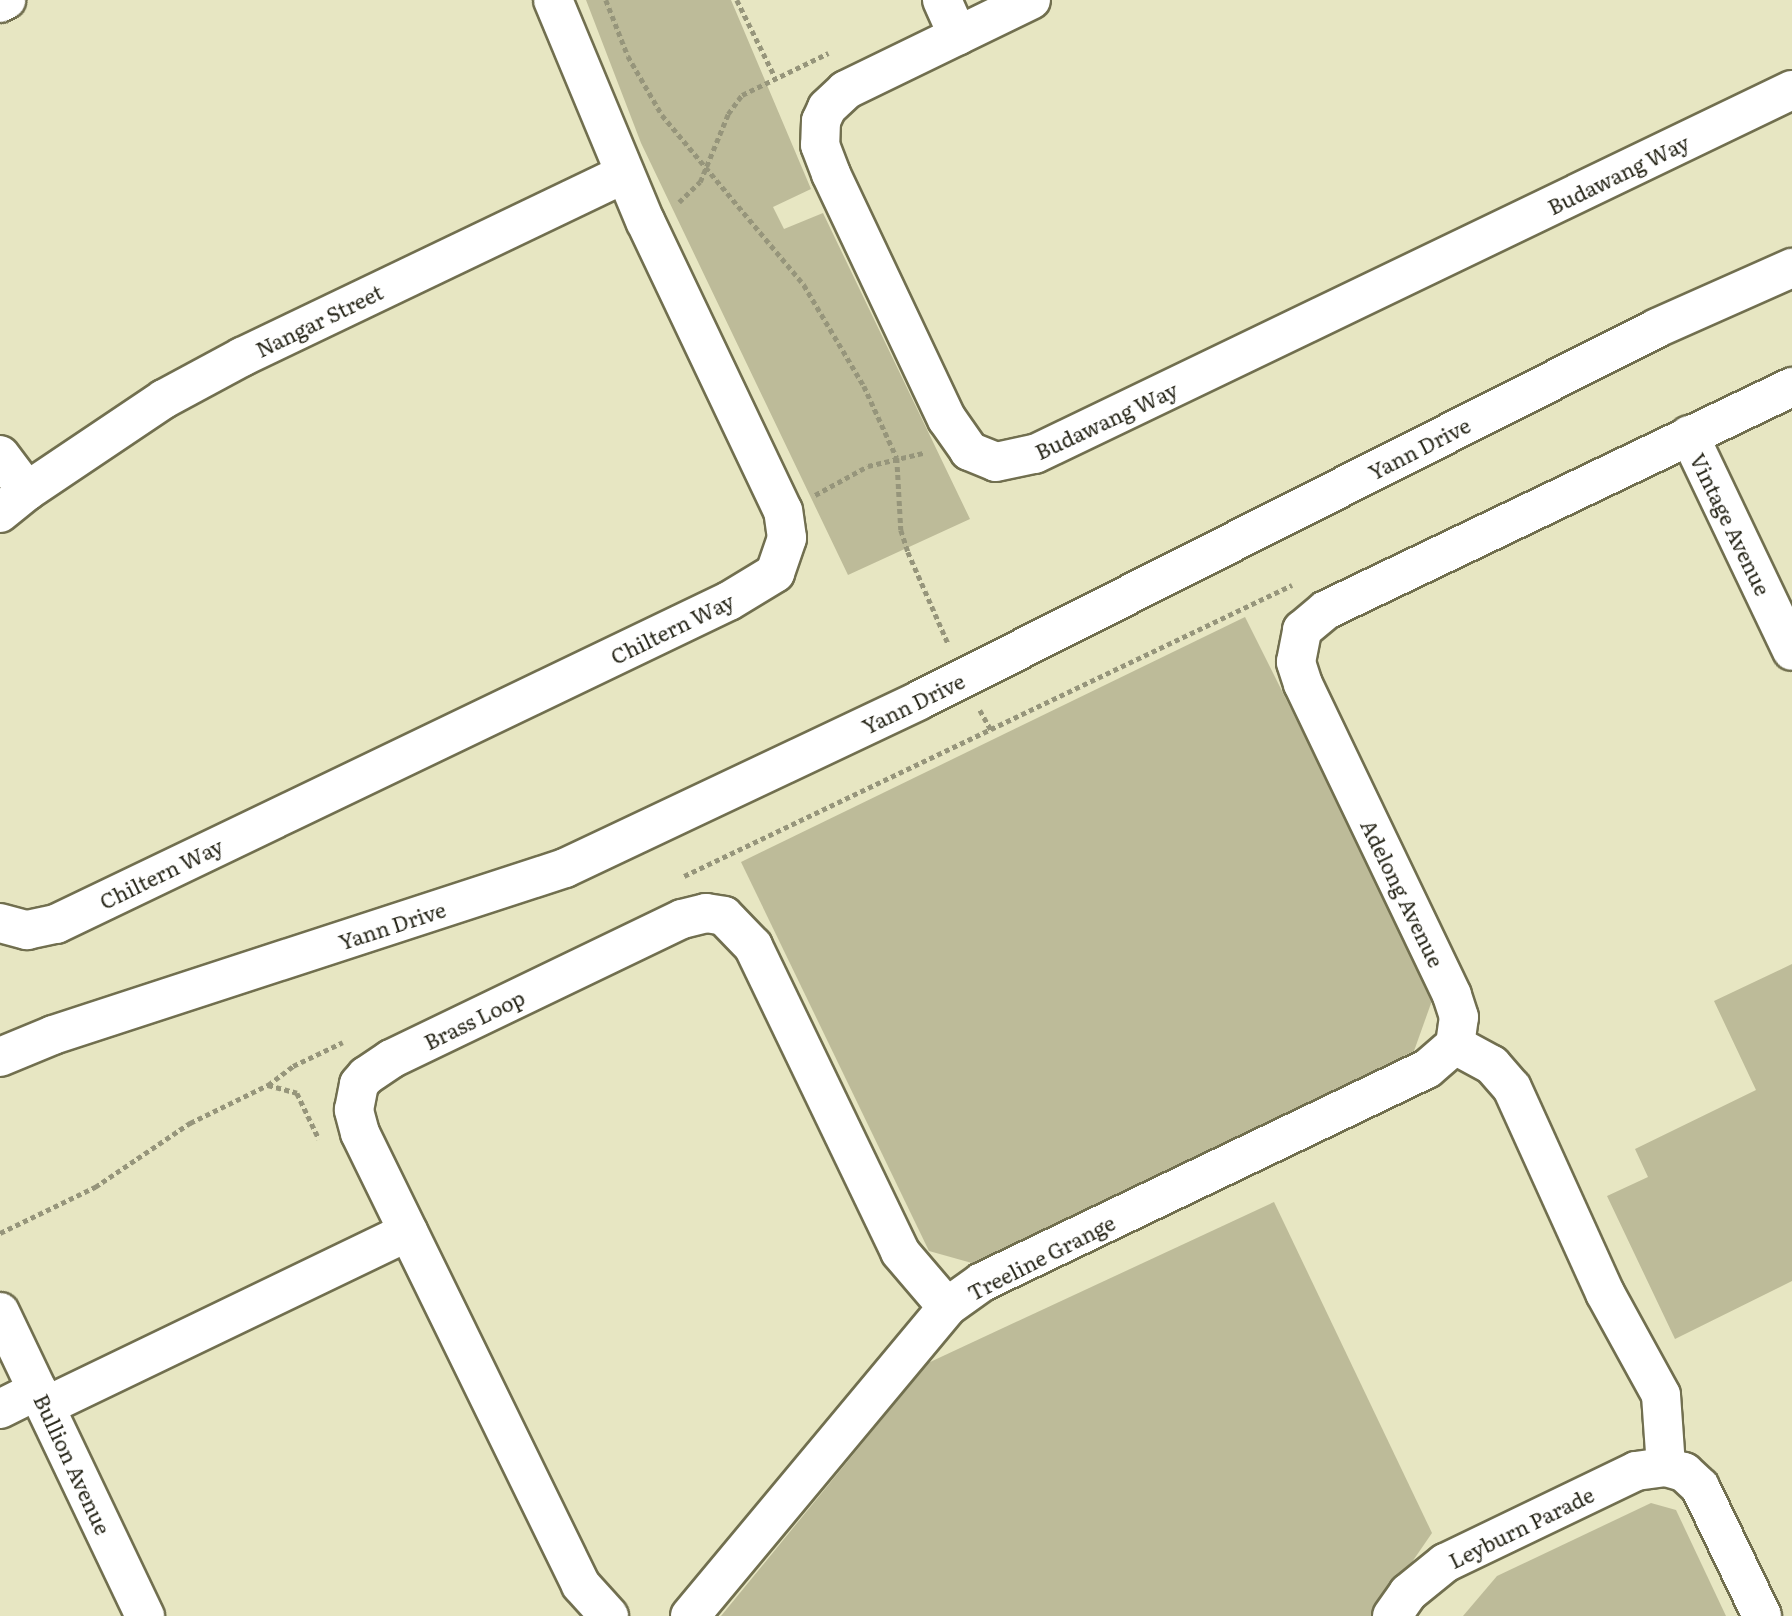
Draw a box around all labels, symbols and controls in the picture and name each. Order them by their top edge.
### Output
street label: Budawang Way [1543,129,1693,219]
street label: Nangar Street [251,278,387,362]
street label: Budawang Way [1031,376,1181,464]
street label: Yann Drive [1364,412,1474,484]
street label: Vintage Avenue [1686,449,1776,599]
street label: Chiltern Way [606,587,738,669]
street label: Yann Drive [858,667,968,739]
street label: Adelong Avenue [1356,815,1450,971]
street label: Chiltern Way [95,832,227,914]
street label: Yann Drive [335,896,449,954]
street label: Brass Loop [420,984,528,1054]
street label: Treeline Grange [963,1209,1119,1305]
street label: Bullion Avenue [29,1390,117,1538]
street label: Leyburn Parade [1444,1481,1598,1573]

